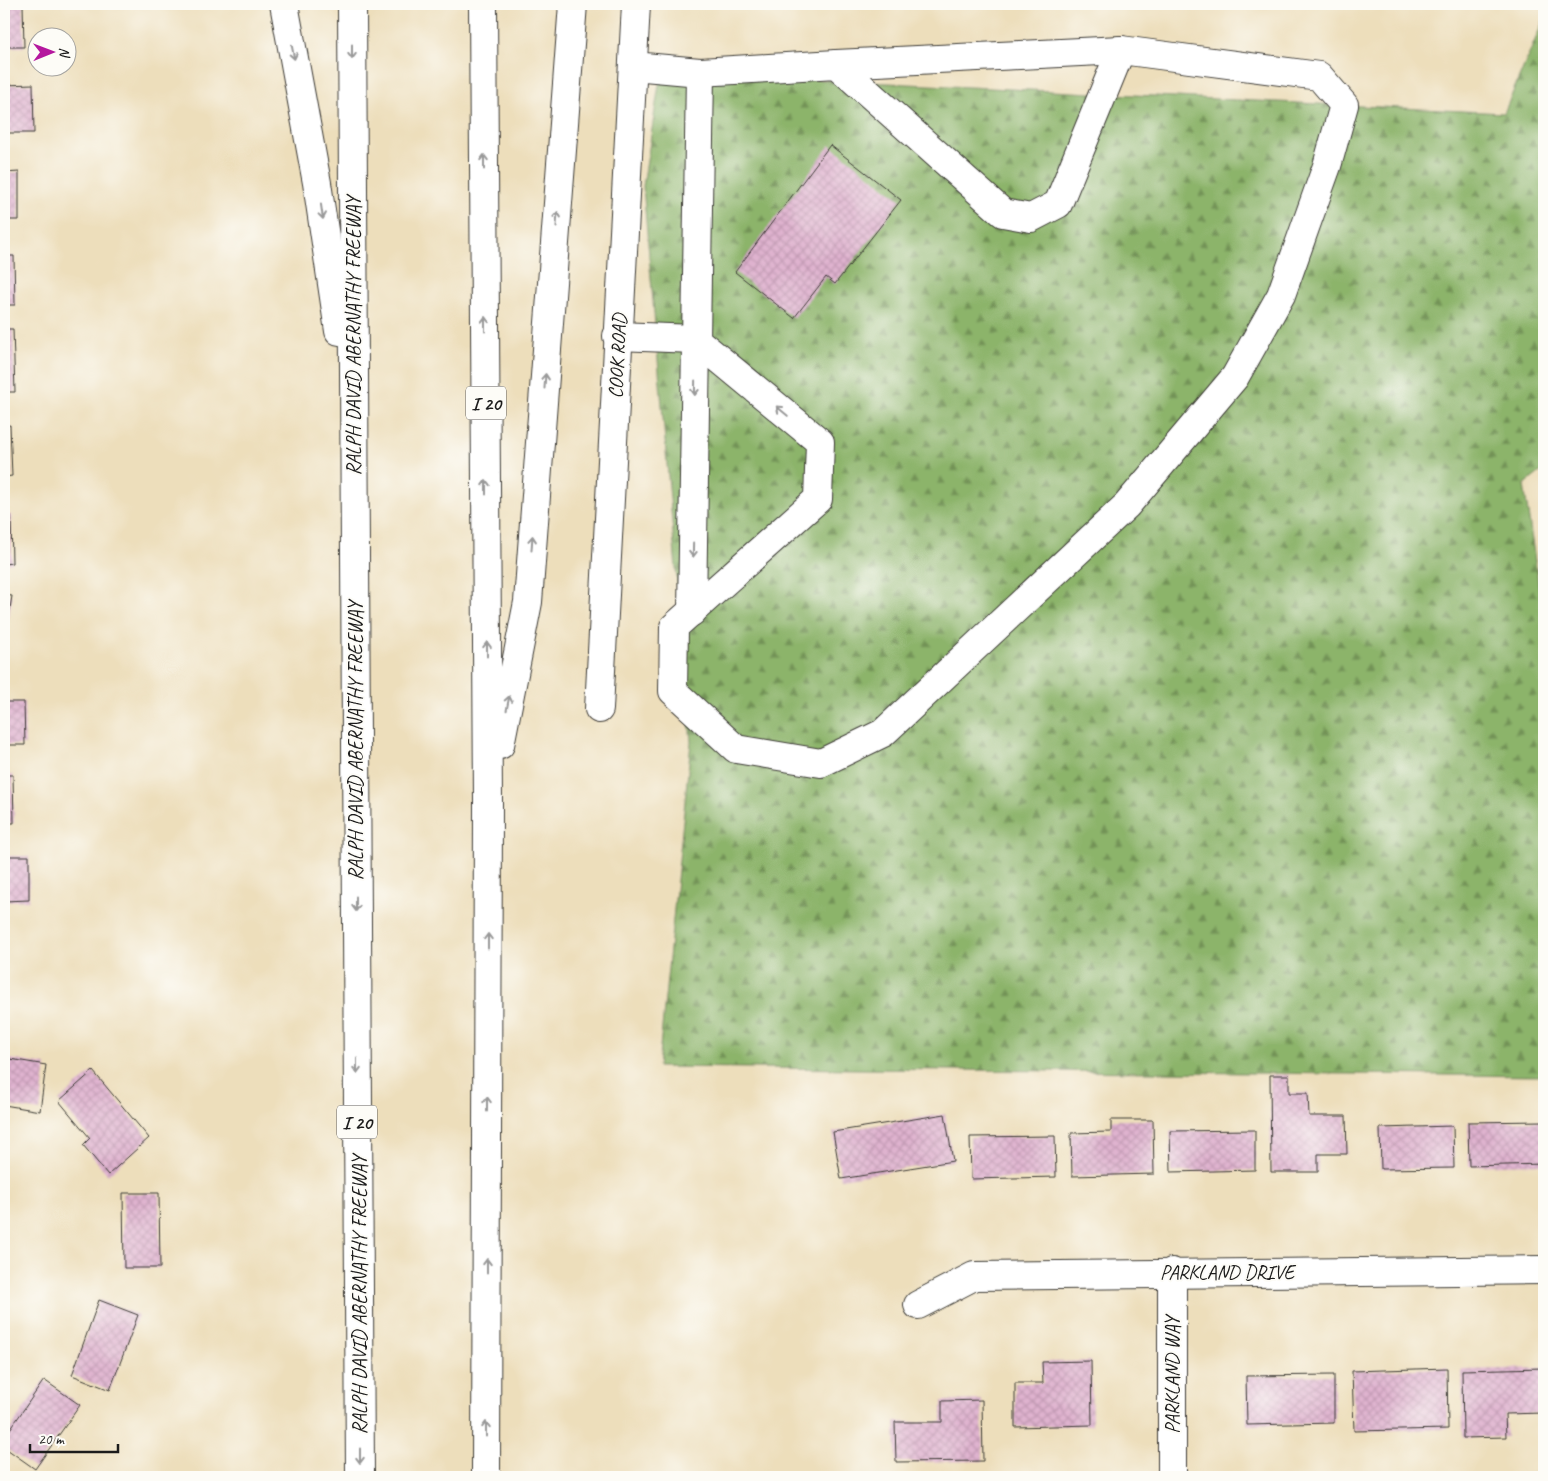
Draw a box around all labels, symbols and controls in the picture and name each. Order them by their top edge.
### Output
north arrow [28,28,78,78]
one-way arrow [288,43,298,59]
one-way arrow [347,44,357,60]
text: N [56,47,73,59]
one-way arrow [479,154,489,170]
street label: RALPH DAVID ABERNATHY FREEWAY [341,194,366,476]
one-way arrow [317,203,327,219]
one-way arrow [552,211,562,227]
street label: COOK ROAD [603,312,632,399]
one-way arrow [480,316,490,332]
one-way arrow [540,373,549,389]
one-way arrow [690,379,699,395]
road number: I 20 [466,386,506,419]
one-way arrow [776,406,789,417]
one-way arrow [481,479,491,495]
one-way arrow [528,535,537,551]
one-way arrow [688,542,698,558]
street label: RALPH DAVID ABERNATHY FREEWAY [343,599,368,881]
one-way arrow [482,641,492,658]
one-way arrow [504,696,513,712]
one-way arrow [351,895,361,911]
one-way arrow [483,933,493,950]
one-way arrow [352,1058,362,1074]
one-way arrow [482,1096,492,1112]
road number: I 20 [337,1106,377,1138]
street label: RALPH DAVID ABERNATHY FREEWAY [347,1153,372,1435]
one-way arrow [482,1258,492,1274]
street label: PARKLAND DRIVE [1160,1260,1296,1285]
street label: PARKLAND WAY [1160,1313,1185,1434]
scale bar [30,1421,118,1453]
one-way arrow [481,1421,491,1437]
text: 20 m [38,1430,65,1449]
one-way arrow [355,1448,365,1464]

